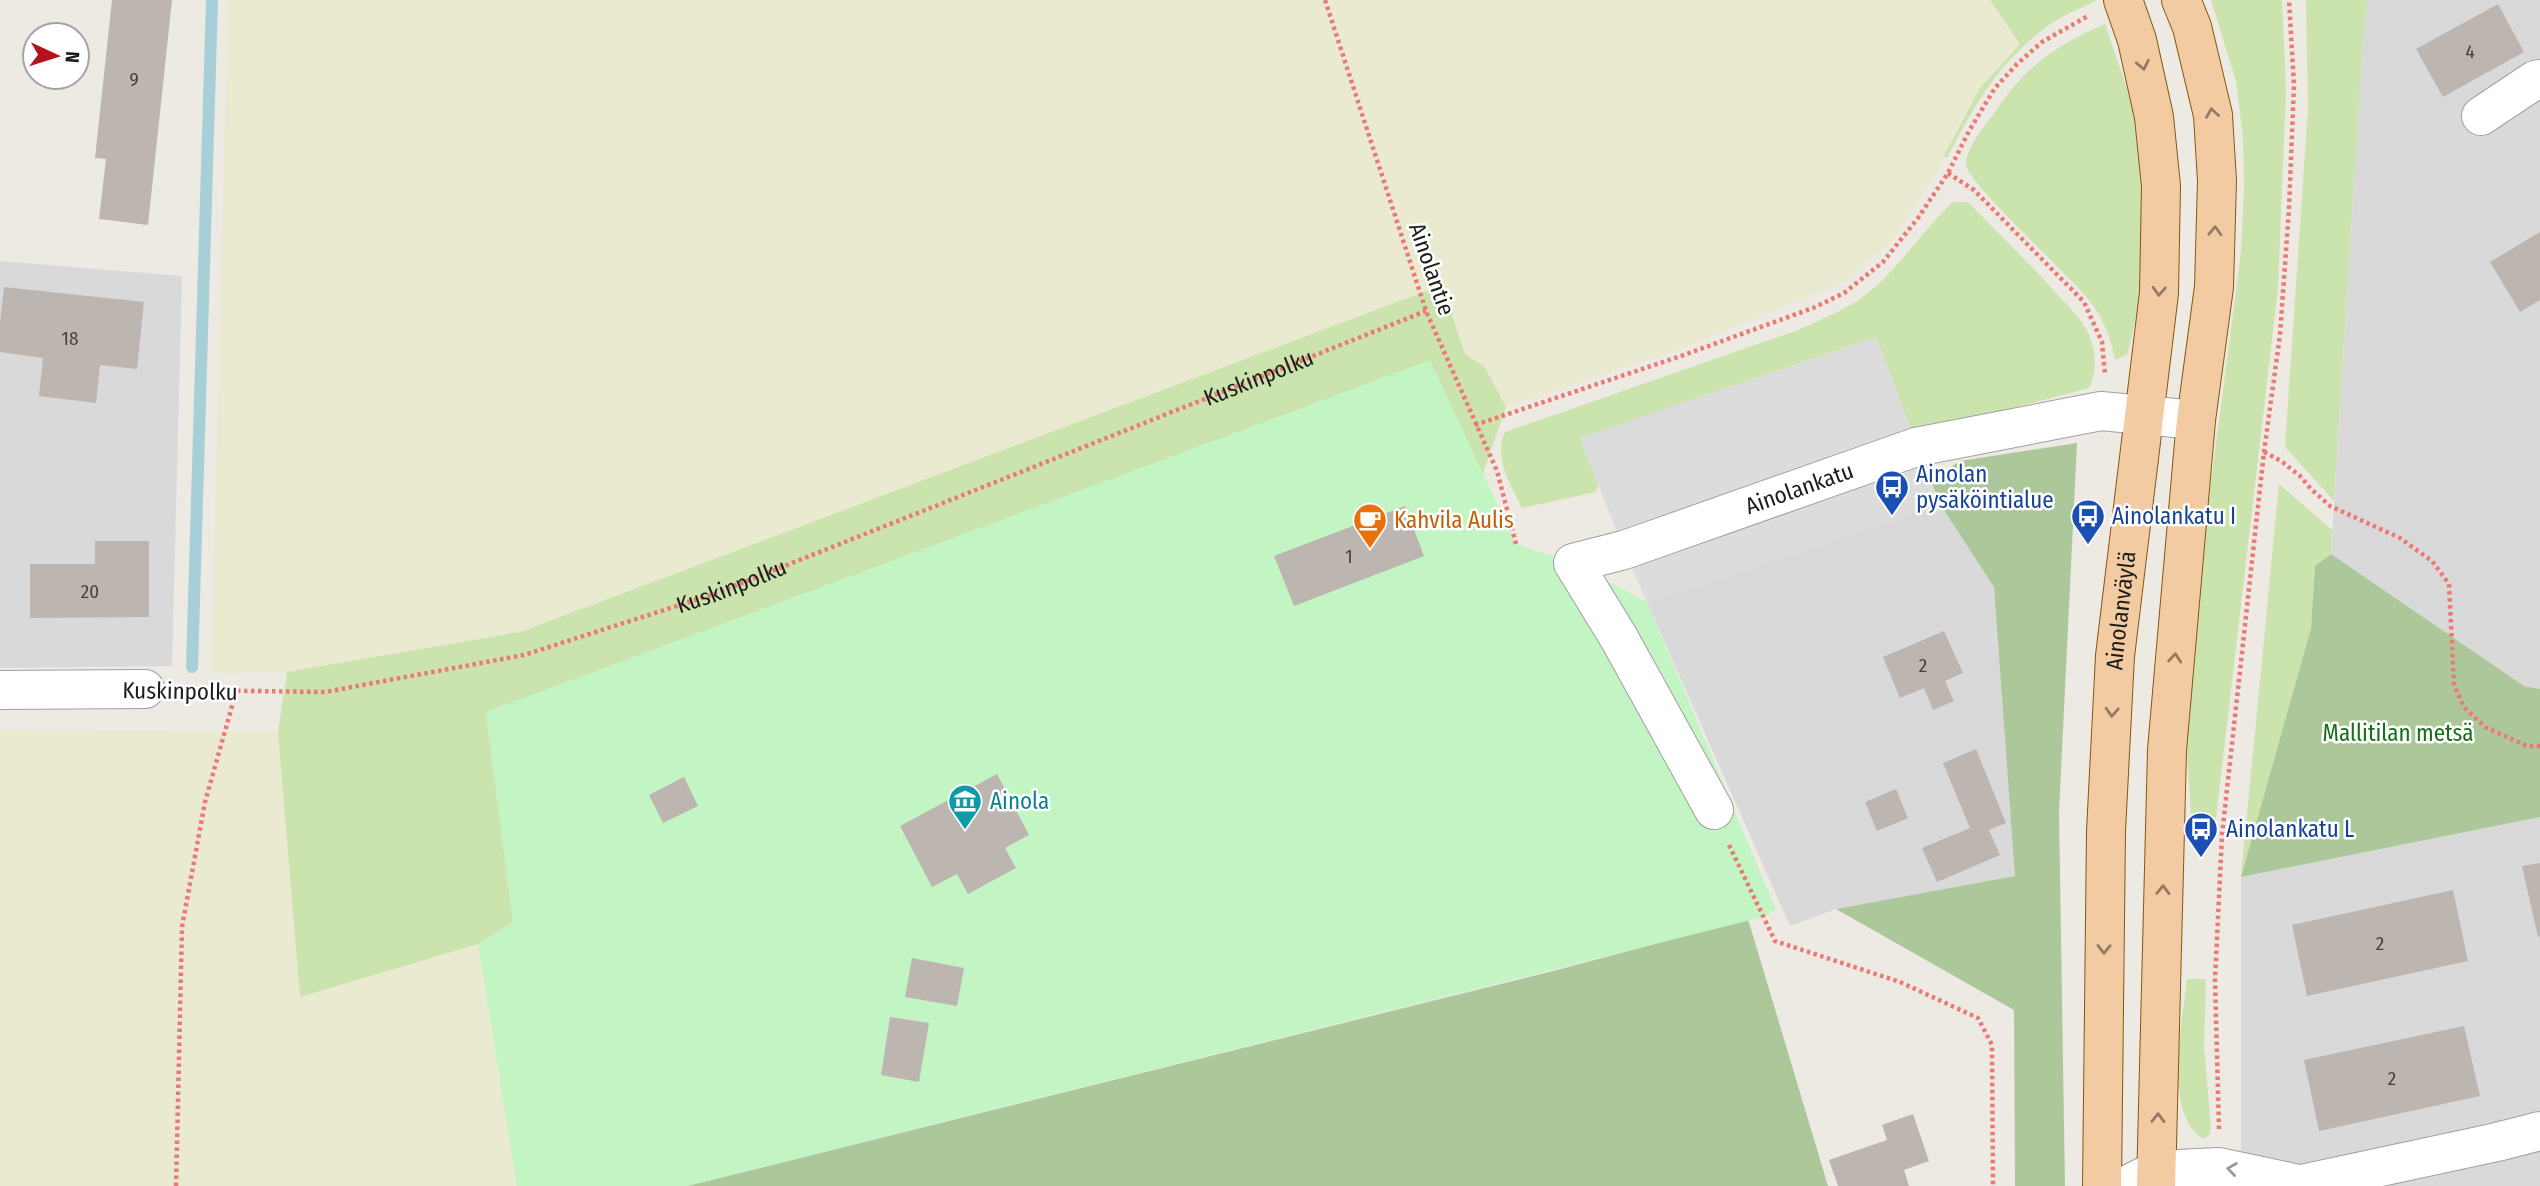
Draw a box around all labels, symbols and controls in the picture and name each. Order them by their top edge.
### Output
north arrow [21,21,91,91]
house number: 4 [2465,40,2475,63]
text: N [61,51,84,64]
one-way arrow [2135,59,2149,71]
house number: 9 [129,68,139,91]
one-way arrow [2205,107,2220,119]
street label: Ainolantie [1403,219,1461,319]
one-way arrow [2208,225,2223,236]
one-way arrow [2151,286,2166,297]
house number: 18 [62,327,78,350]
street label: Kuskinpolku [1200,343,1317,412]
street label: Ainolankatu [1741,456,1857,520]
place label: Ainolan pysäköintialue [1916,460,2054,514]
bus stop icon: Ainolan pysäköintialue [1873,468,1911,517]
bus stop icon: Ainolankatu I [2069,497,2107,546]
cafe icon: Kahvila Aulis [1351,501,1389,550]
place label: Ainolankatu I [2112,502,2236,530]
place label: Kahvila Aulis [1394,506,1514,534]
house number: 1 [1345,545,1353,568]
street label: Ainolanväylä [2100,549,2142,671]
street label: Kuskinpolku [673,553,791,619]
house number: 20 [81,580,99,603]
one-way arrow [2167,652,2182,663]
house number: 2 [1919,654,1927,677]
street label: Kuskinpolku [122,676,238,706]
one-way arrow [2105,707,2120,718]
park label: Mallitilan metsä [2323,719,2473,747]
museum icon: Ainola [946,782,984,831]
place label: Ainola [990,787,1049,815]
bus stop icon: Ainolankatu L [2182,810,2220,859]
place label: Ainolankatu L [2226,815,2354,843]
one-way arrow [2156,885,2171,896]
house number: 2 [2376,932,2384,955]
one-way arrow [2096,944,2112,954]
house number: 2 [2388,1067,2396,1090]
one-way arrow [2150,1112,2166,1123]
one-way arrow [2226,1162,2238,1177]

